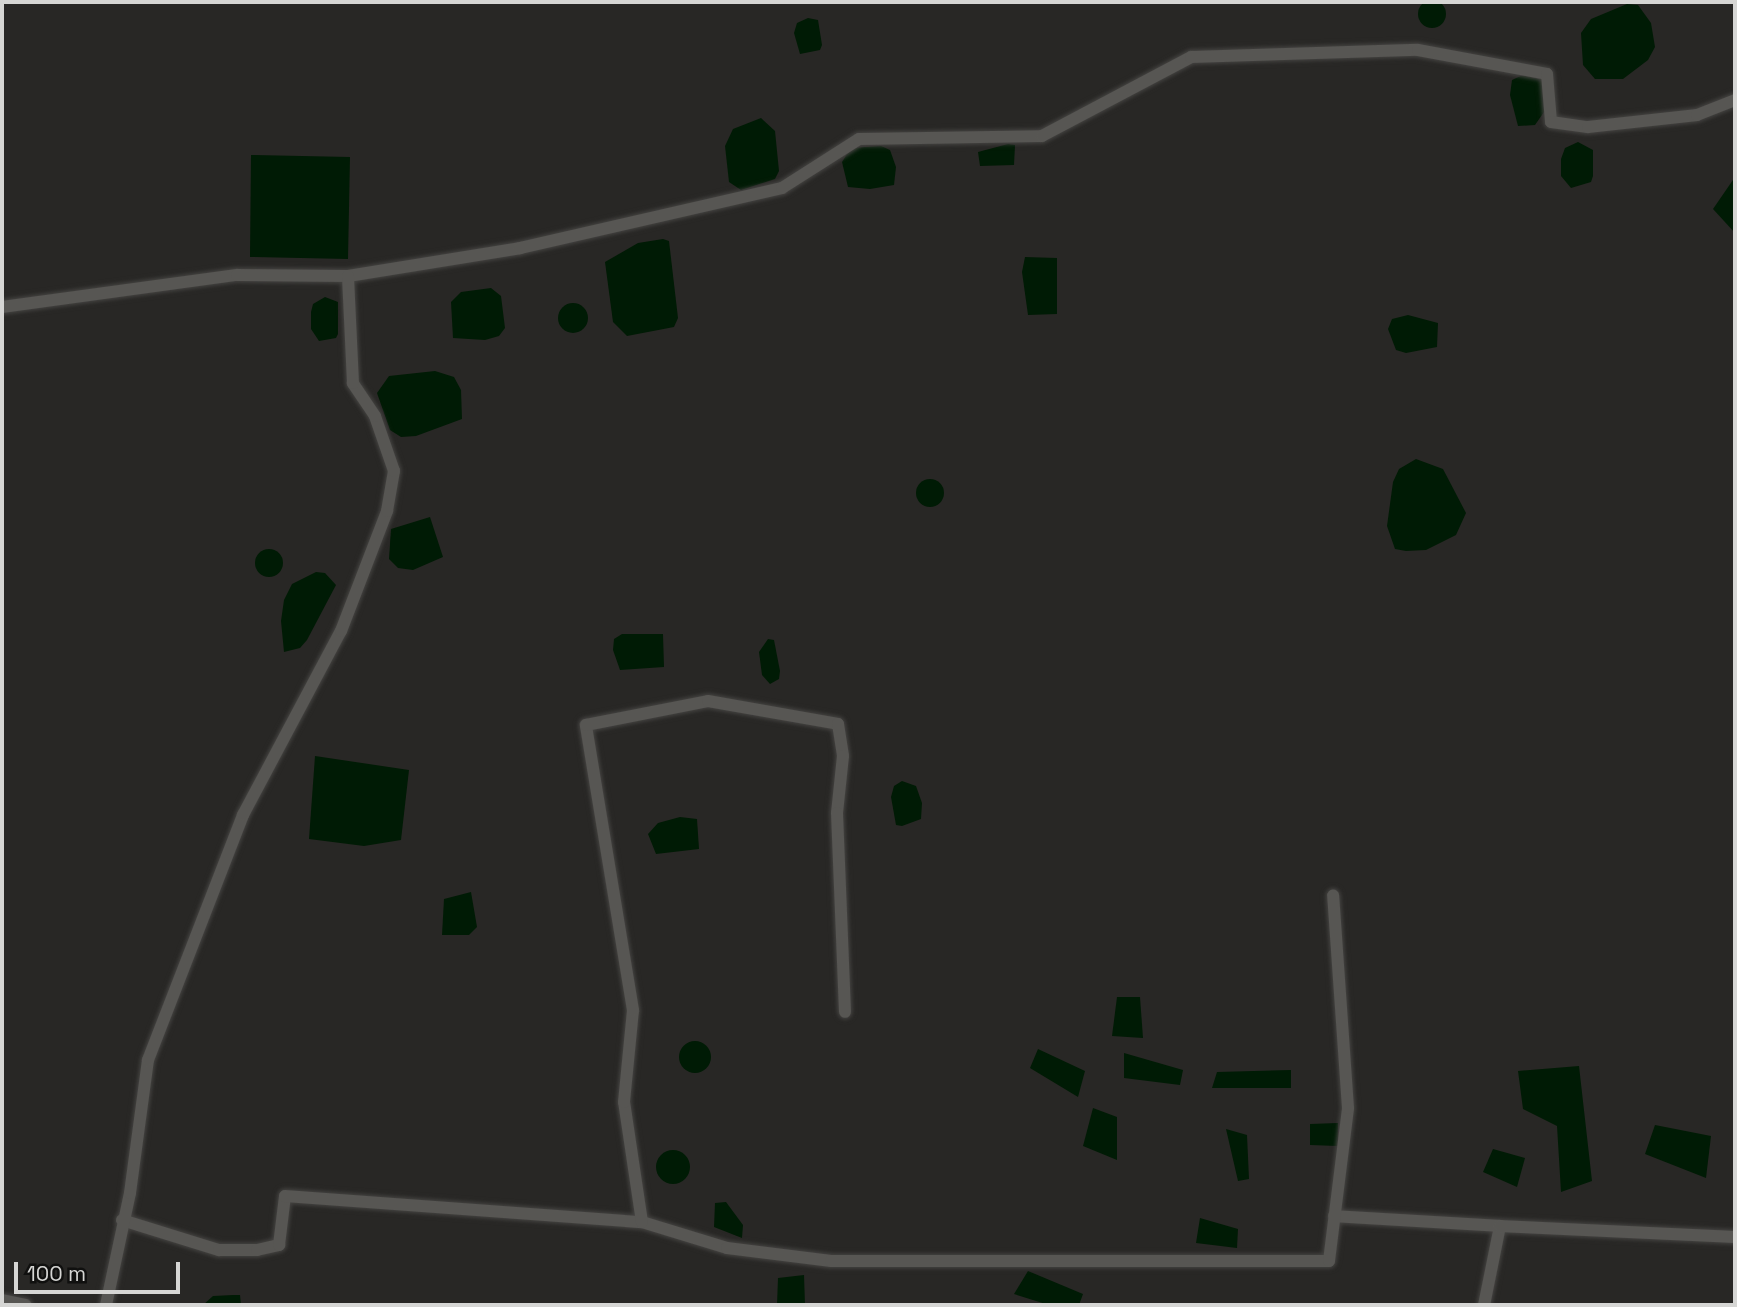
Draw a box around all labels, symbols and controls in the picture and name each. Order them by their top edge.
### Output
scale bar [18,1248,184,1292]
text: 100 m [27,1260,86,1287]

